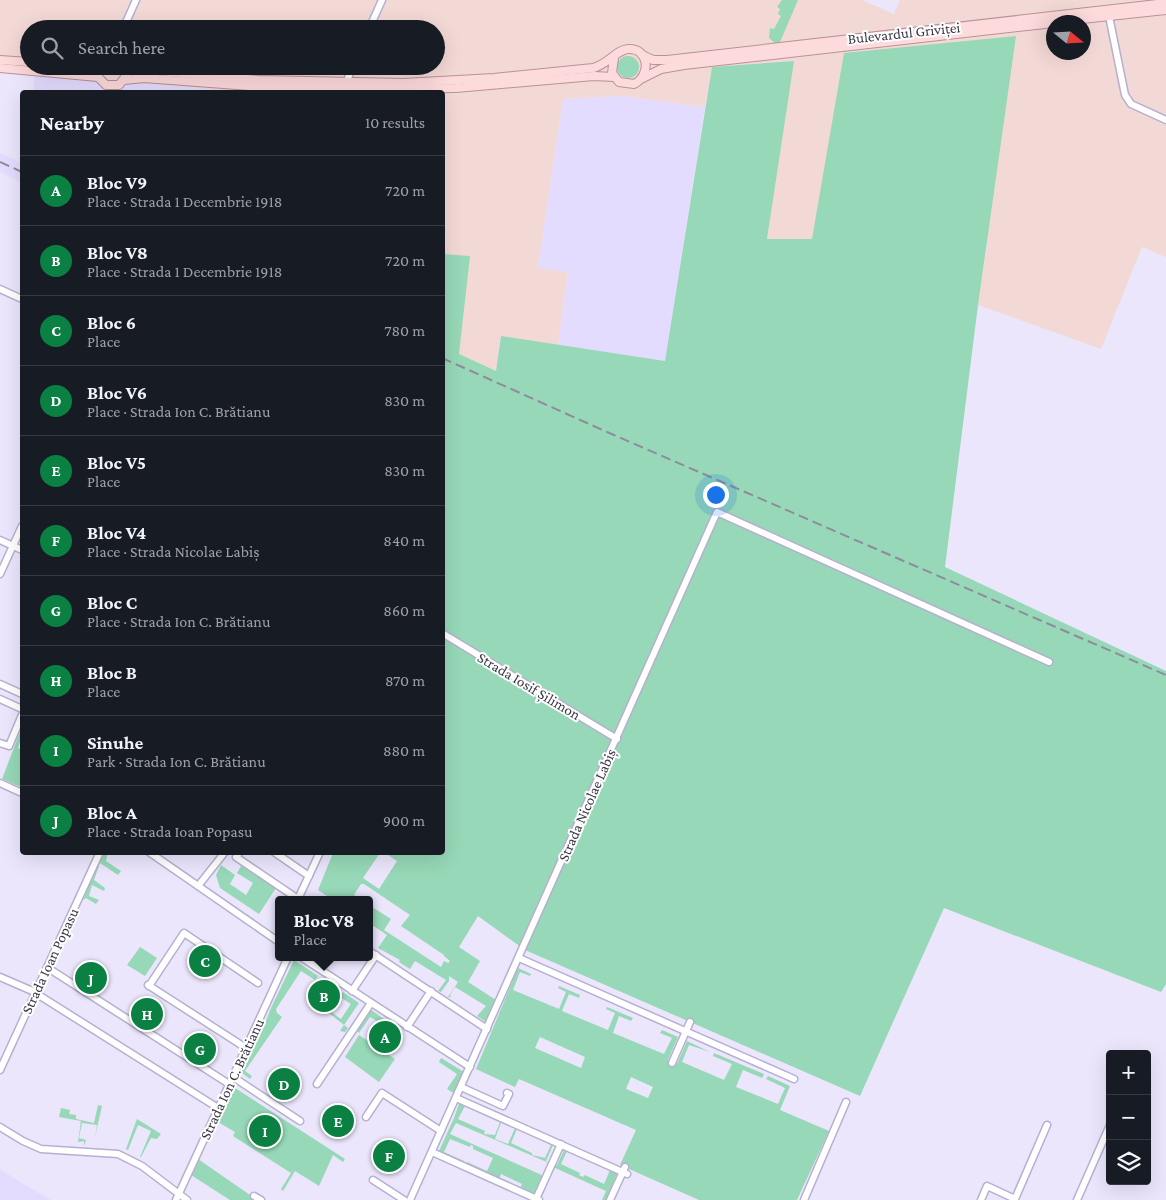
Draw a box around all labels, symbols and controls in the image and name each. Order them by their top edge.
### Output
north arrow [1046,15,1091,60]
street label: Bulevardul Griviței [847,19,961,49]
search box [20,20,445,75]
icon: search [38,34,66,62]
text: Search here [78,37,165,58]
text: Nearby [40,111,104,135]
text: 10 results [365,114,425,131]
text: Bloc V9 [87,172,147,193]
text: A [51,182,61,199]
text: 720 m [385,182,425,199]
text: Place · Strada 1 Decembrie 1918 [87,193,282,210]
text: Bloc V8 [87,242,148,263]
text: B [51,252,61,269]
text: 720 m [385,252,425,269]
text: Place · Strada 1 Decembrie 1918 [87,263,282,280]
text: Bloc 6 [87,312,136,333]
text: C [51,322,61,339]
text: 780 m [384,322,425,339]
text: Place [87,333,120,350]
text: Bloc V6 [87,382,147,403]
text: D [50,392,62,409]
text: 830 m [384,392,425,409]
text: Place · Strada Ion C. Brătianu [87,403,270,420]
text: Bloc V5 [87,452,146,473]
text: E [51,462,61,479]
text: 830 m [384,462,425,479]
text: Place [87,473,120,490]
your location [703,482,729,508]
text: Bloc V4 [87,522,146,543]
text: F [52,532,60,549]
text: 840 m [383,532,425,549]
text: Place · Strada Nicolae Labiș [87,543,259,560]
text: Bloc C [87,592,137,613]
text: G [51,602,61,619]
text: 860 m [383,602,425,619]
text: Place · Strada Ion C. Brătianu [87,613,270,630]
street label: Strada Iosif Șilimon [474,649,583,725]
text: Bloc B [87,662,137,683]
text: H [51,672,61,689]
text: 870 m [385,672,425,689]
text: Place [87,683,120,700]
text: Sinuhe [87,732,143,753]
text: I [53,742,59,759]
text: 880 m [383,742,425,759]
street label: Strada Nicolae Labiș [555,746,621,864]
text: Park · Strada Ion C. Brătianu [87,753,266,770]
text: Bloc A [87,802,137,823]
text: J [53,812,59,829]
text: 900 m [383,812,425,829]
text: Place · Strada Ioan Popasu [87,823,252,840]
popup [275,896,373,961]
street label: Strada Ioan Popasu [19,906,82,1017]
text: Bloc V8 [294,910,354,931]
text: Place [294,931,327,948]
pin: C [189,942,221,980]
pin: J [75,959,107,997]
pin: B [308,977,340,1015]
pin: H [131,995,163,1033]
street label: Strada Ion C. Brătianu [196,1016,268,1142]
pin: A [369,1018,401,1056]
pin: G [184,1030,216,1068]
map controls [1106,1050,1151,1185]
button: + [1106,1050,1151,1095]
pin: D [268,1065,300,1103]
button: − [1106,1095,1151,1140]
pin: E [322,1102,354,1140]
pin: I [249,1112,281,1150]
pin: F [373,1137,405,1175]
button: layers [1106,1140,1151,1185]

